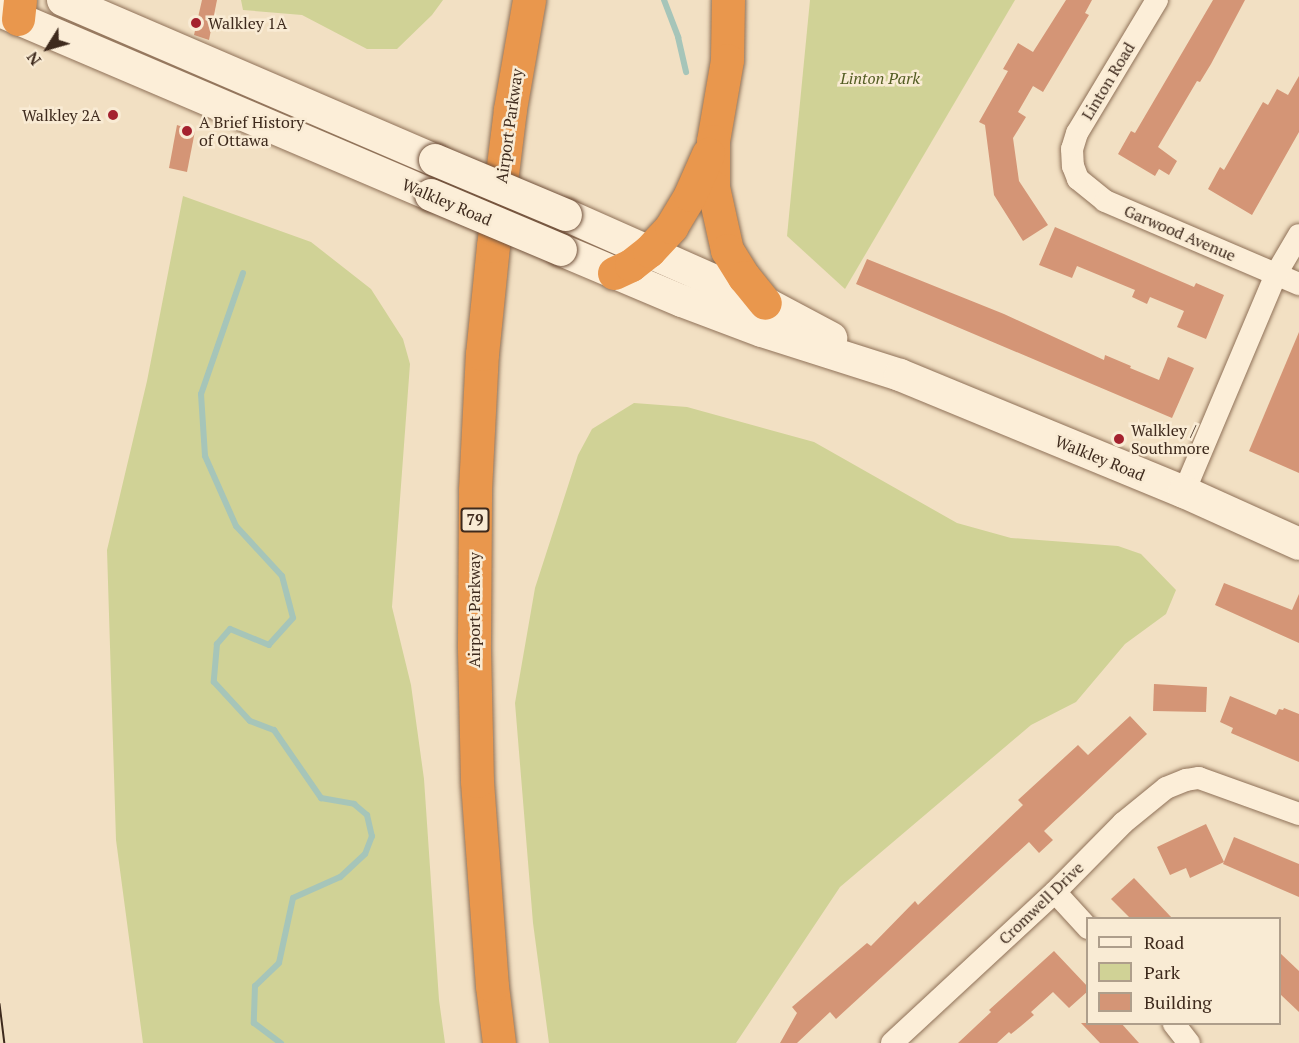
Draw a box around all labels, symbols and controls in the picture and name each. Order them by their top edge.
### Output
place label: Walkley 1A [208,13,287,33]
marker: Walkley 1A [189,16,203,30]
north arrow [18,18,78,78]
street label: Linton Road [1077,39,1139,123]
text: N [21,47,46,70]
street label: Airport Parkway [491,67,527,185]
park label: Linton Park [840,68,920,88]
place label: Walkley 2A [22,105,101,125]
marker: Walkley 2A [106,108,120,122]
place label: A Brief History of Ottawa [199,112,305,150]
marker: A Brief History of Ottawa [180,124,194,138]
street label: Walkley Road [399,175,495,229]
street label: Garwood Avenue [1121,201,1239,265]
place label: Walkley / Southmore [1131,420,1210,458]
street label: Walkley Road [1052,431,1148,485]
marker: Walkley / Southmore [1112,432,1126,446]
road number: 79 [460,508,490,532]
street label: Airport Parkway [464,552,484,668]
street label: Cromwell Drive [995,858,1087,948]
legend [1086,917,1281,1025]
text: Road [1144,930,1184,954]
text: Park [1144,960,1180,984]
text: Building [1144,990,1212,1014]

